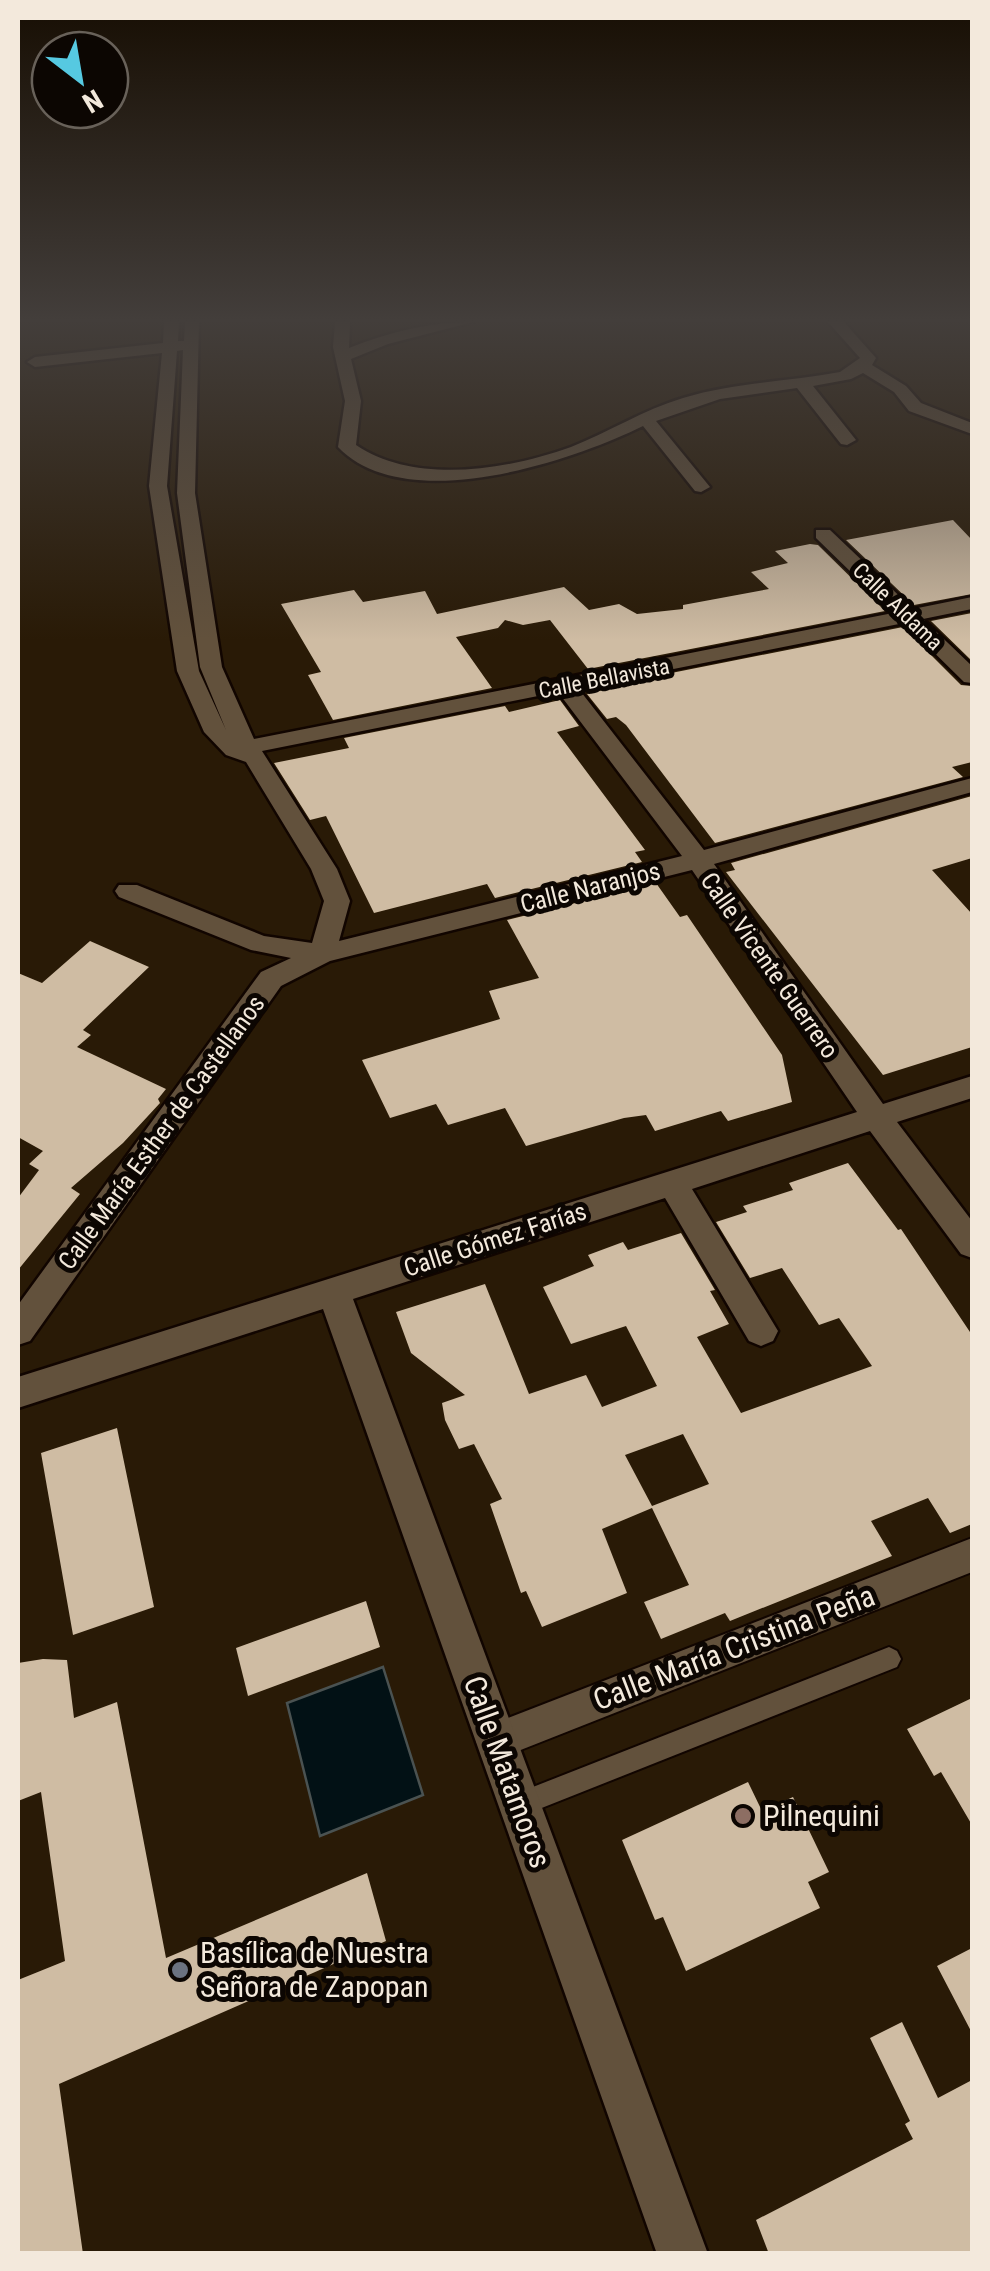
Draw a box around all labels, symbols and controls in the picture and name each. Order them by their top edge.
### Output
north arrow [30,30,130,130]
text: N [77,82,108,120]
street label: Calle Aldama [848,558,948,655]
street label: Calle Bellavista [537,654,672,703]
street label: Calle Naranjos [517,856,663,919]
street label: Calle Vicente Guerrero [695,867,845,1064]
street label: Calle María Esther de Castellanos [52,990,271,1275]
street label: Calle Gómez Farías [400,1196,590,1283]
street label: Calle María Cristina Peña [588,1578,879,1717]
street label: Calle Matamoros [457,1671,558,1873]
place label: Pilnequini [763,1798,880,1833]
marker: Pilnequini [732,1805,754,1827]
place label: Basílica de Nuestra Señora de Zapopan [200,1935,429,2004]
marker: Basílica de Nuestra Señora de Zapopan [169,1959,191,1981]

